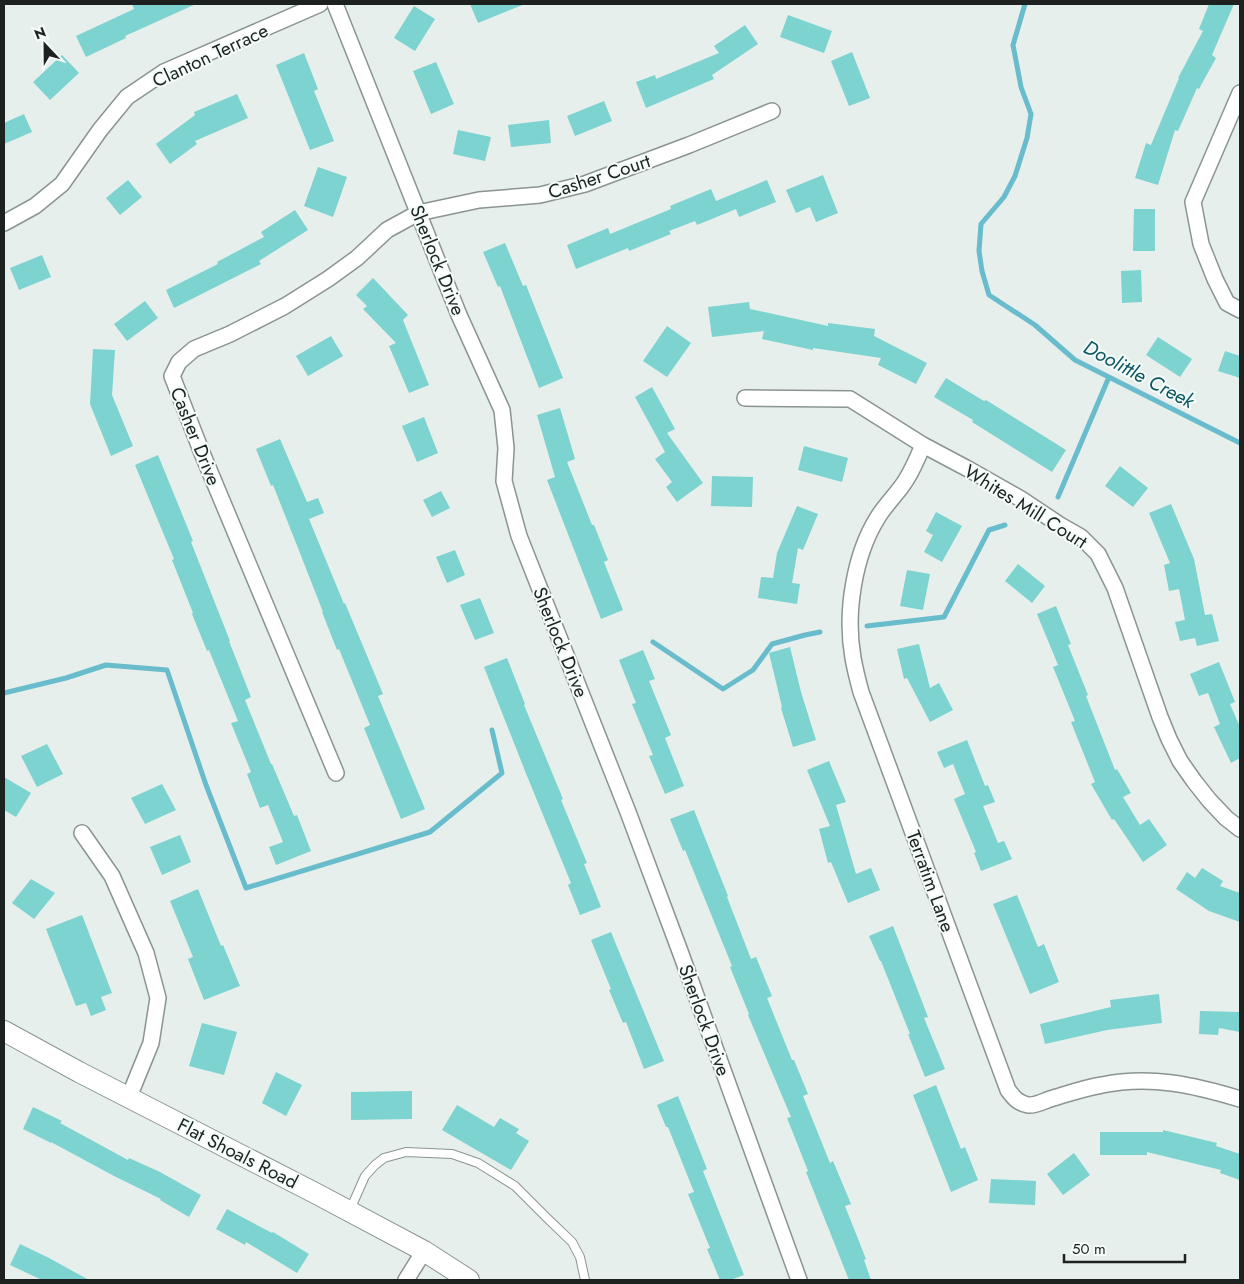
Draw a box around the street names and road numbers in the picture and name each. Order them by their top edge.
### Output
street label: Clanton Terrace [148,17,273,94]
street label: Casher Court [544,147,654,206]
street label: Sherlock Drive [403,201,472,320]
street label: Casher Drive [164,383,228,490]
street label: Whites Mill Court [959,458,1093,555]
street label: Sherlock Drive [526,583,595,702]
street label: Terratim Lane [900,827,961,936]
street label: Sherlock Drive [672,961,737,1080]
street label: Flat Shoals Road [173,1111,303,1195]

